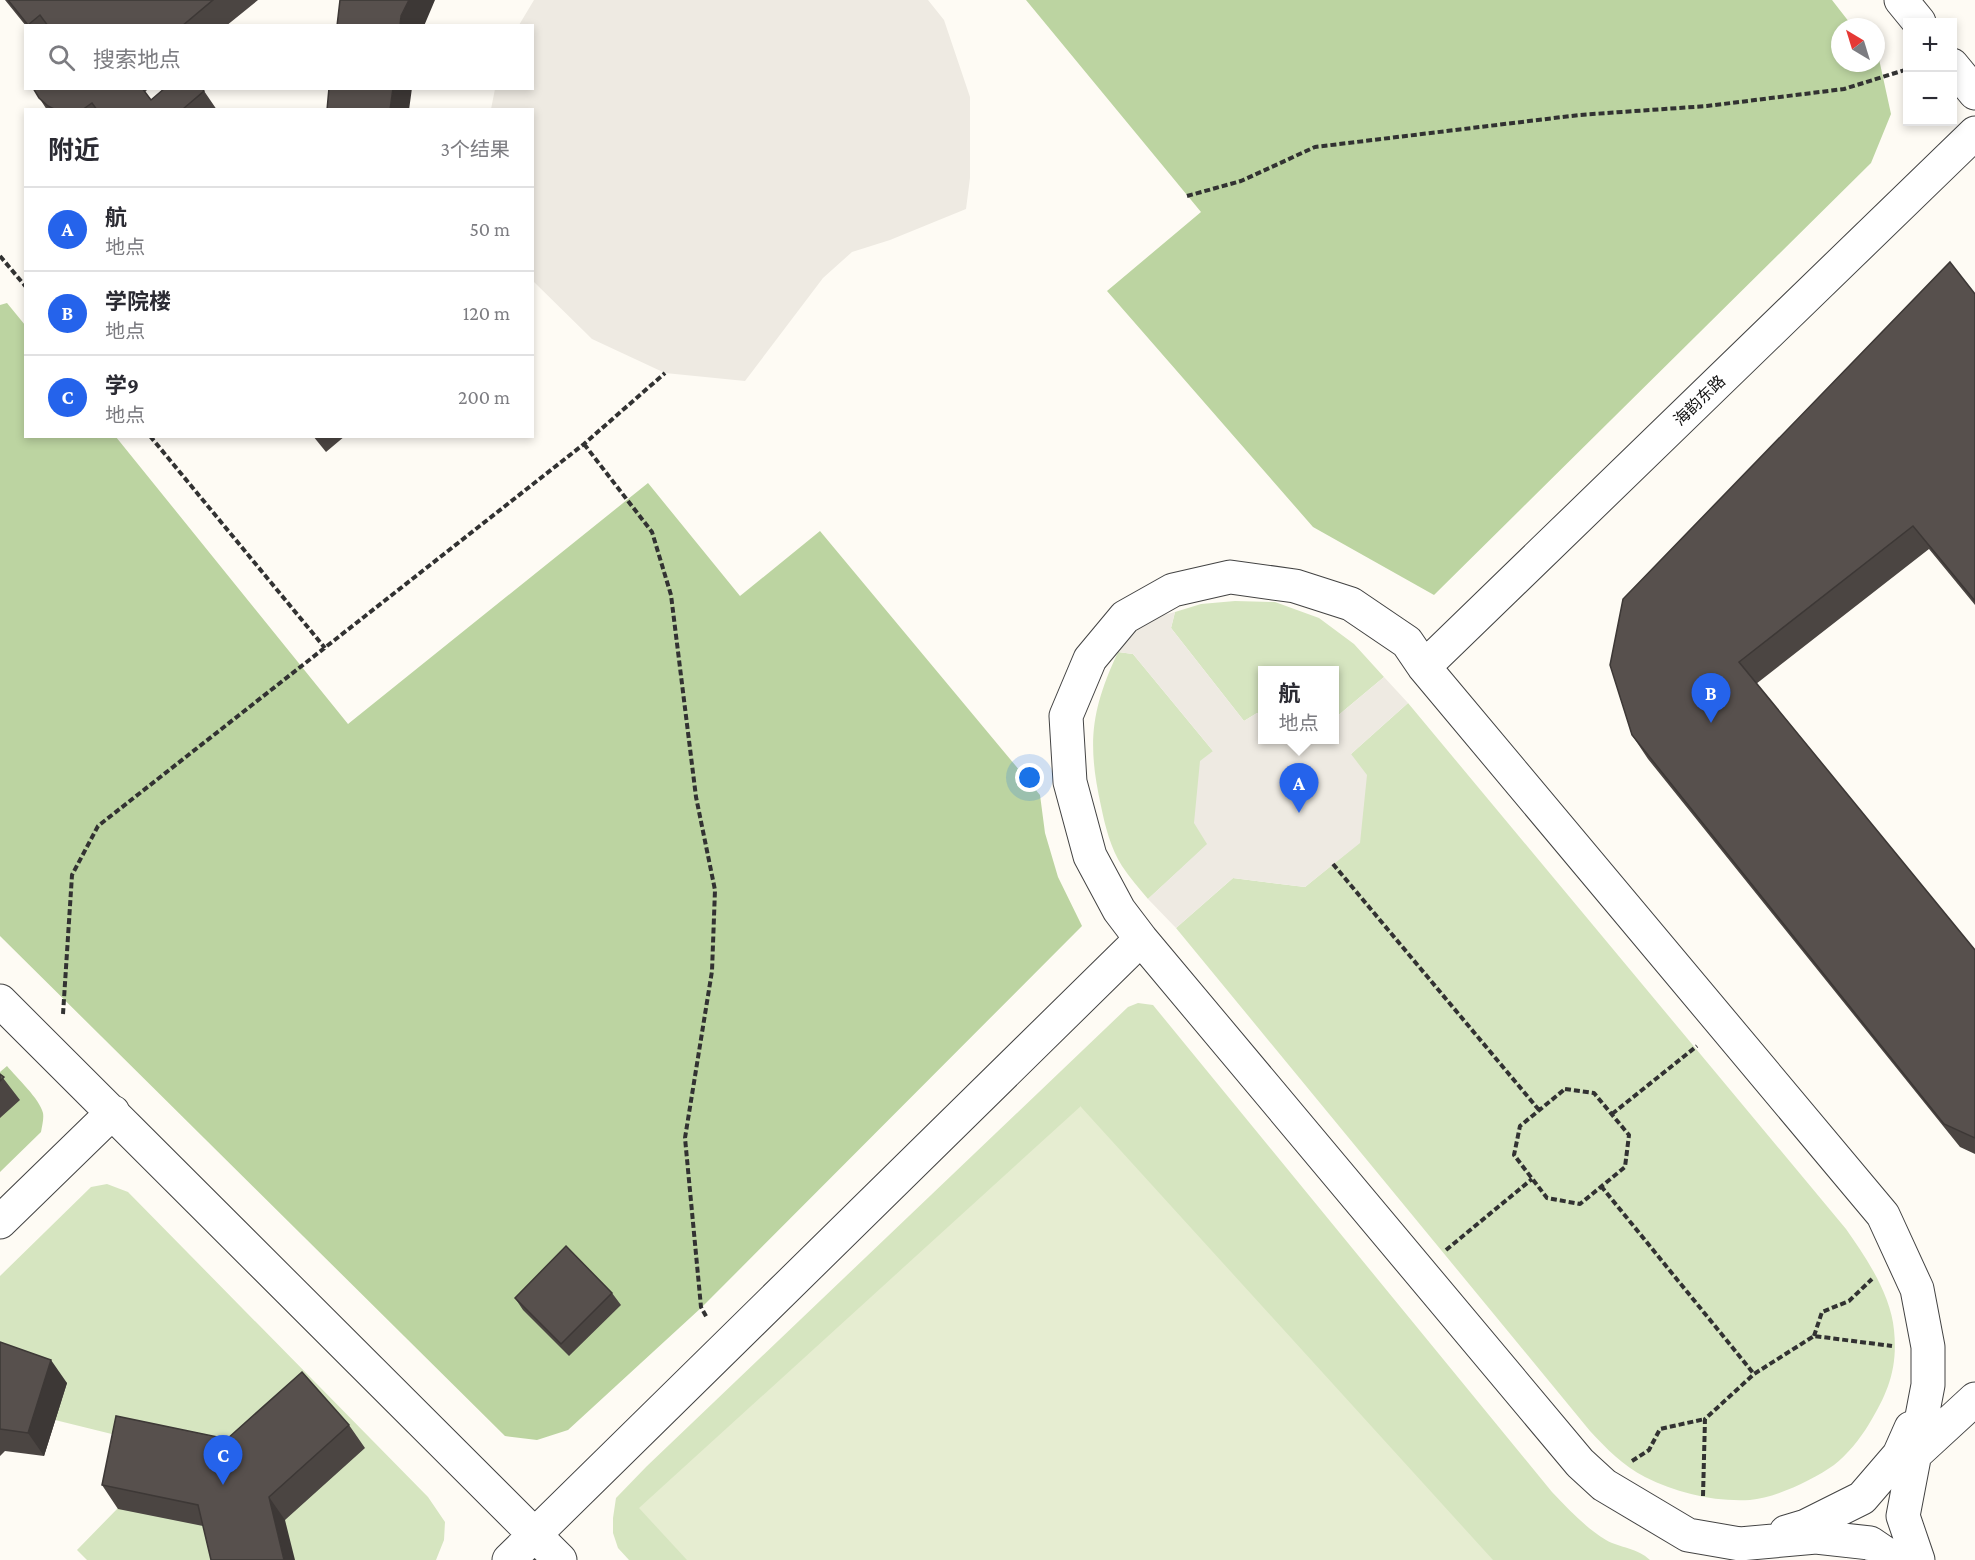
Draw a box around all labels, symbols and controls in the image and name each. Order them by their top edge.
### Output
north arrow [1831,18,1885,72]
map controls [1903,18,1957,126]
button: + [1903,18,1957,72]
search box [24,24,534,90]
icon: search [45,41,78,74]
text: 搜索地点 [93,47,181,72]
button: − [1903,72,1957,126]
text: 附近 [48,136,100,165]
text: 3个结果 [441,138,510,160]
text: 航 [105,205,127,230]
text: A [62,218,73,240]
text: 50 m [469,218,510,240]
text: 地点 [105,236,145,258]
text: 学院楼 [105,289,171,314]
text: B [62,302,73,324]
text: 120 m [463,302,510,324]
text: 地点 [105,320,145,342]
street label: 海韵东路 [1670,372,1728,429]
text: 学9 [105,373,139,398]
text: C [61,386,74,408]
text: 200 m [458,386,510,408]
text: 地点 [105,404,145,426]
popup [1258,666,1339,744]
pin: B [1692,674,1730,723]
text: 航 [1279,681,1301,706]
text: 地点 [1279,712,1319,734]
your location [1015,763,1044,792]
pin: A [1280,764,1318,813]
pin: C [204,1436,242,1485]

